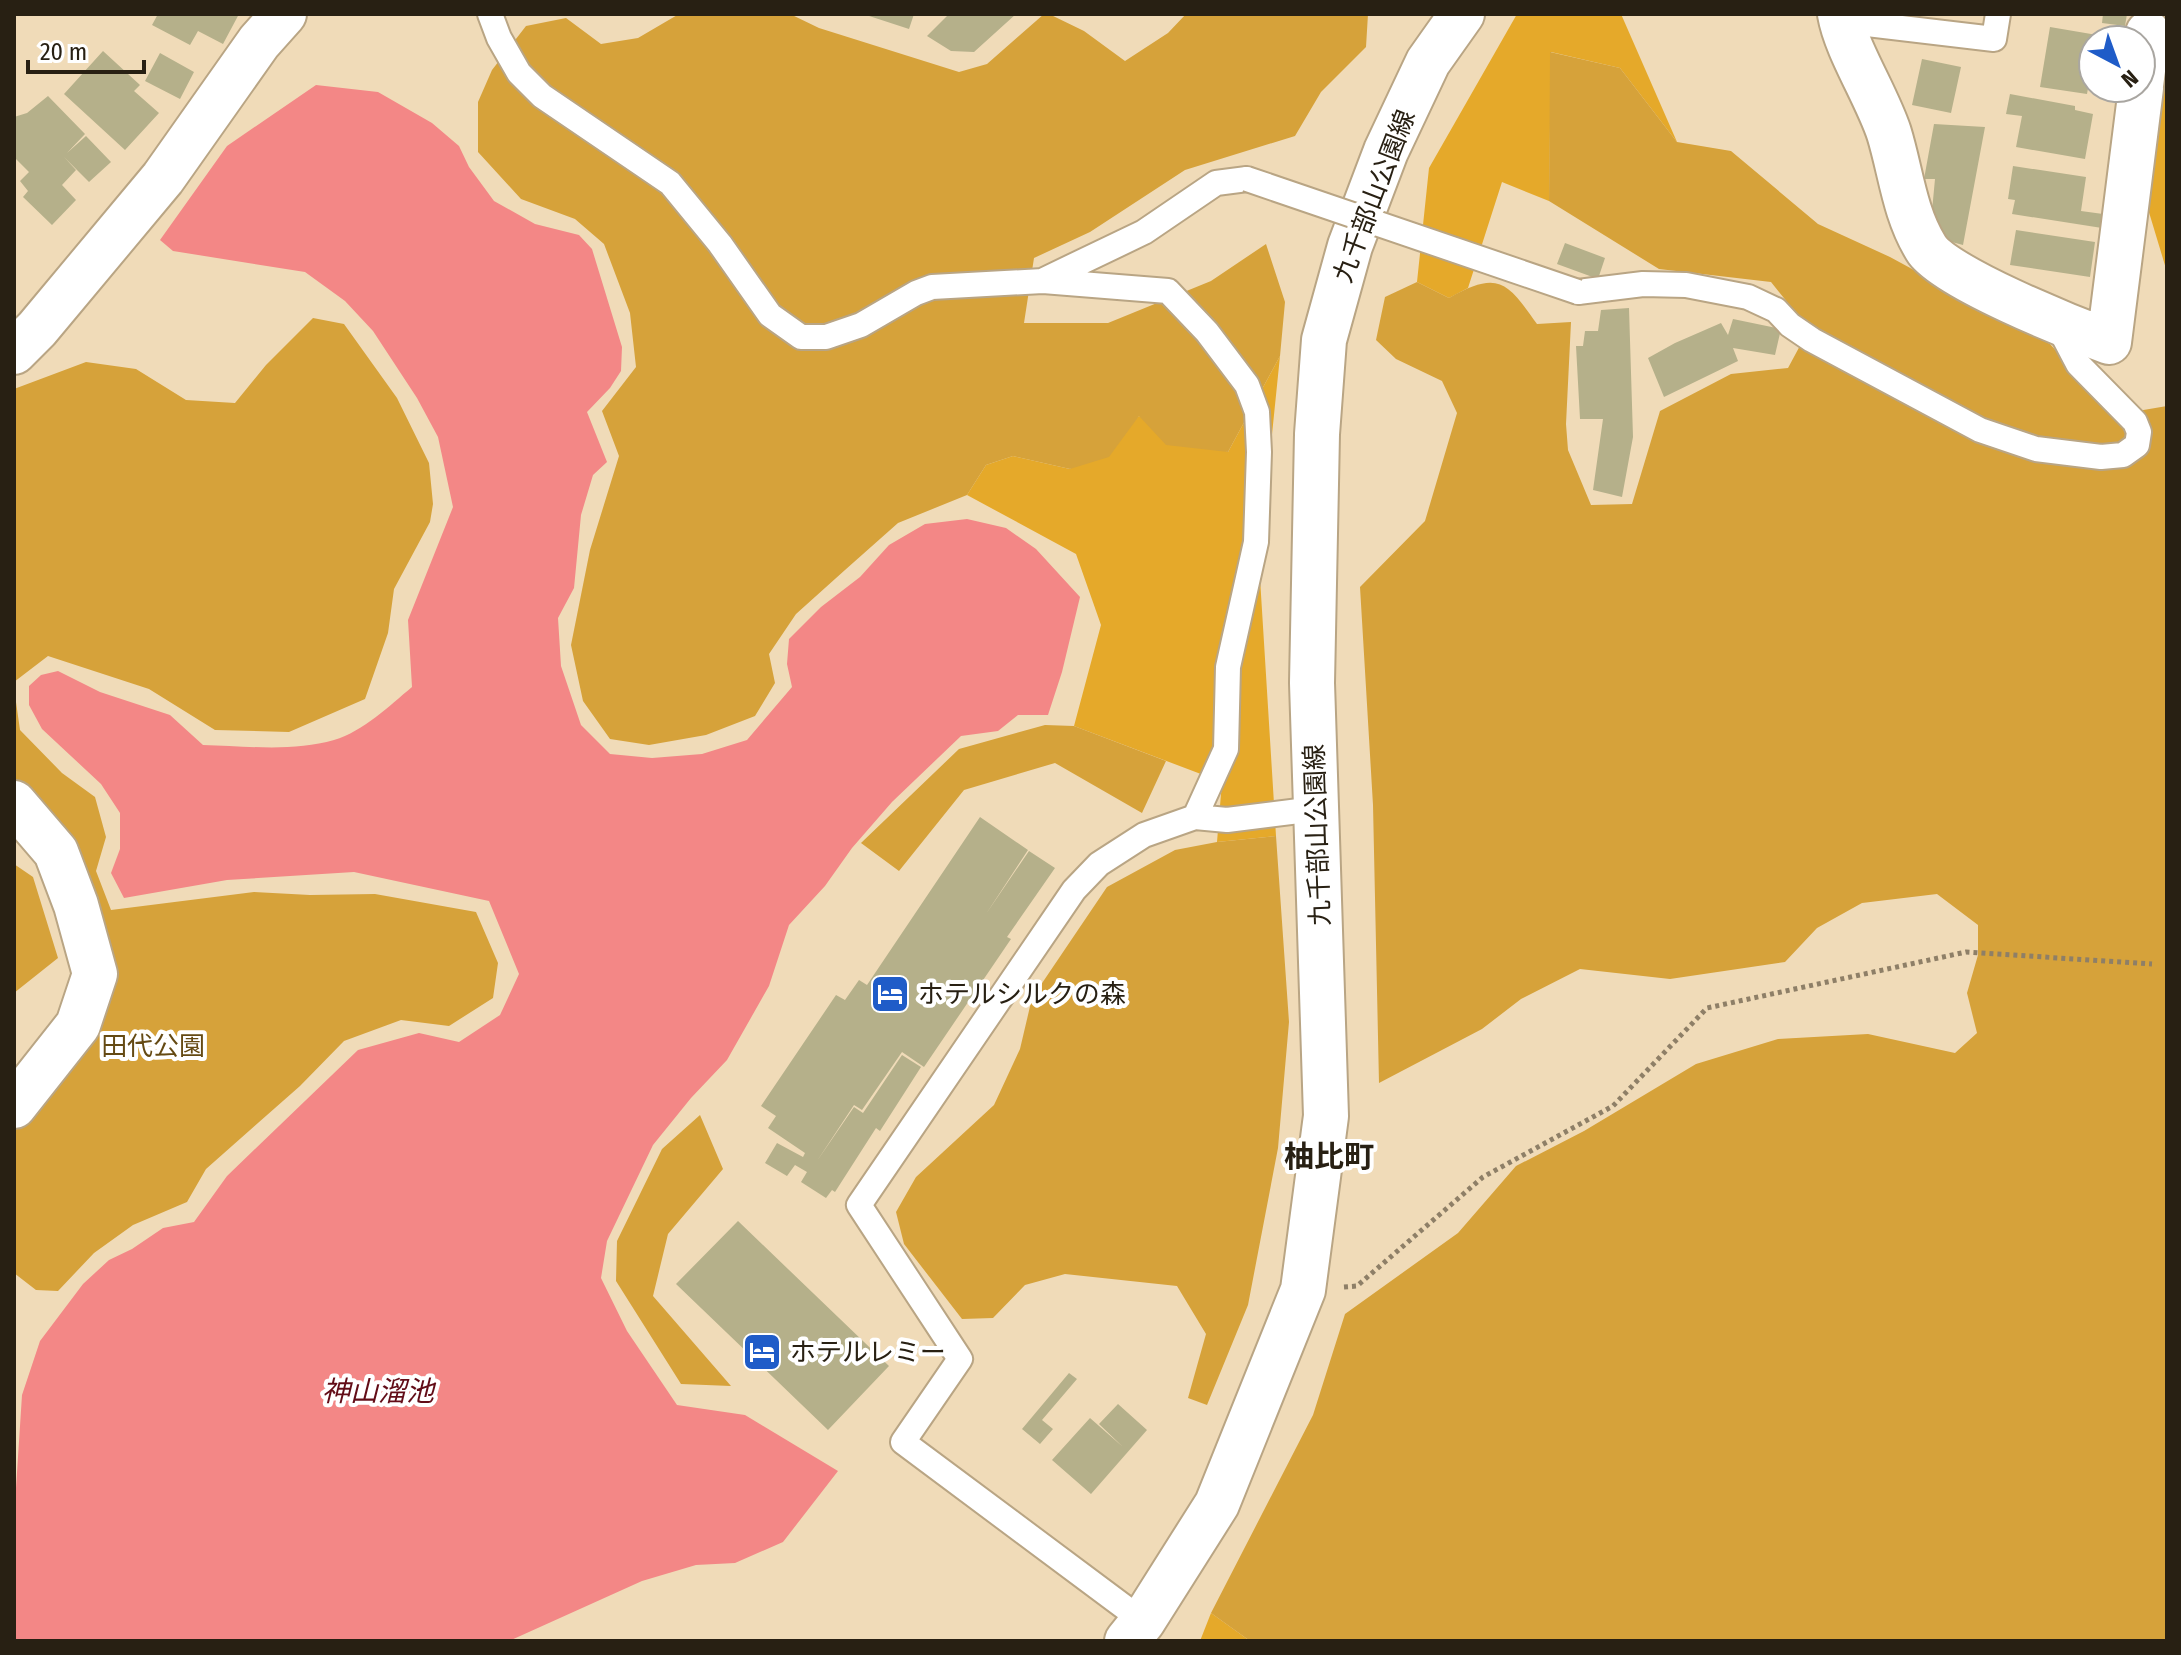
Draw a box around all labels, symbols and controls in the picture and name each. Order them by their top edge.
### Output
scale bar [28,24,144,74]
north arrow [2077,24,2157,104]
text: 20 m [40,38,87,66]
text: N [2116,64,2144,93]
street label: 九千部山公園線 [1327,106,1422,287]
street label: 九千部山公園線 [1299,743,1336,926]
hotel icon: ホテルシルクの森 [869,973,911,1015]
place label: ホテルシルクの森 [918,979,1126,1010]
park label: 田代公園 [101,1031,205,1062]
district label: 柚比町 [1284,1139,1374,1175]
hotel icon: ホテルレミー [741,1331,783,1373]
place label: ホテルレミー [790,1337,946,1368]
water label: 神山溜池 [322,1375,437,1408]

